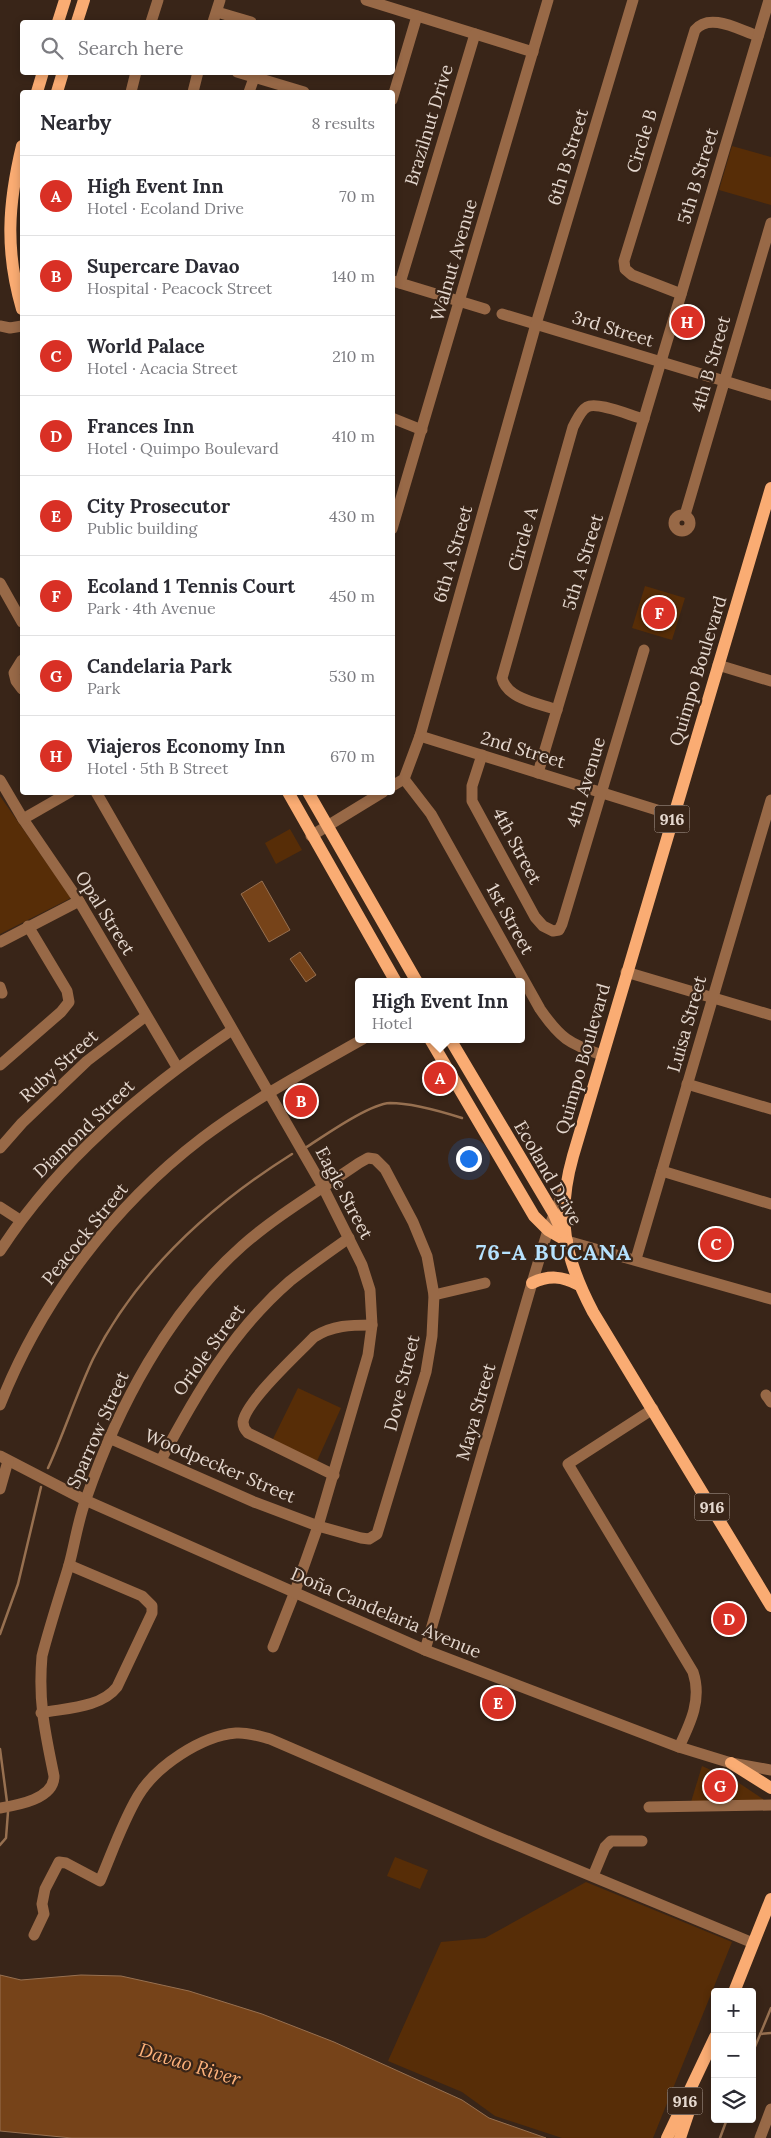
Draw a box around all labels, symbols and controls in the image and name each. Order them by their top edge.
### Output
search box [20,20,395,75]
icon: search [38,34,66,62]
text: Search here [78,36,184,60]
street label: Brazilnut Drive [399,61,458,188]
street label: 6th B Street [542,106,593,208]
street label: Circle B [621,106,662,176]
text: Nearby [40,109,111,136]
text: 8 results [311,113,375,133]
street label: 5th B Street [672,125,723,227]
text: High Event Inn [87,174,224,198]
text: A [51,186,61,206]
text: 70 m [339,186,375,206]
street label: Walnut Avenue [425,196,482,324]
text: Hotel · Ecoland Drive [87,198,244,218]
text: Supercare Davao [87,254,239,278]
text: B [51,266,61,286]
text: 140 m [332,266,375,286]
text: Hospital · Peacock Street [87,278,272,298]
pin: H [671,303,703,341]
street label: 3rd Street [570,305,657,352]
street label: 4th B Street [686,313,735,415]
text: World Palace [87,334,205,358]
text: C [50,346,62,366]
text: 210 m [332,346,375,366]
text: Hotel · Acacia Street [87,358,238,378]
text: Frances Inn [87,414,194,438]
text: D [50,426,62,446]
text: 410 m [332,426,375,446]
text: Hotel · Quimpo Boulevard [87,438,279,458]
text: City Prosecutor [87,494,230,518]
street label: 6th A Street [428,503,477,605]
street label: Circle A [502,503,543,574]
text: E [51,506,61,526]
text: 430 m [329,506,375,526]
street label: 5th A Street [557,511,608,613]
text: Public building [87,518,197,538]
text: Ecoland 1 Tennis Court [87,574,295,598]
text: F [51,586,61,606]
text: 450 m [329,586,375,606]
street label: Quimpo Boulevard [664,593,731,749]
pin: F [643,594,675,632]
text: Park · 4th Avenue [87,598,216,618]
text: Candelaria Park [87,654,232,678]
text: G [50,666,62,686]
text: 530 m [329,666,375,686]
text: Park [87,678,120,698]
street label: 2nd Street [478,726,568,773]
text: Viajeros Economy Inn [87,734,285,758]
street label: 4th Avenue [561,734,610,830]
text: H [50,746,62,766]
text: 670 m [330,746,375,766]
text: Hotel · 5th B Street [87,758,228,778]
street label: 4th Street [488,804,547,888]
road number: 916 [654,806,690,832]
street label: Opal Street [71,866,140,959]
street label: 1st Street [482,879,539,958]
street label: Luisa Street [662,973,711,1075]
popup [355,978,525,1043]
street label: Quimpo Boulevard [550,981,615,1137]
text: High Event Inn [372,989,508,1013]
text: Hotel [372,1013,412,1033]
street label: Ruby Street [15,1024,103,1107]
pin: A [424,1059,456,1097]
street label: Diamond Street [28,1075,139,1183]
pin: B [285,1082,317,1120]
street label: Ecoland Drive [509,1116,588,1229]
street label: Eagle Street [311,1143,378,1243]
your location [456,1146,482,1172]
street label: Peacock Street [36,1178,133,1289]
pin: C [700,1225,732,1263]
district label: 76-A BUCANA [476,1238,632,1266]
street label: Oriole Street [168,1299,250,1400]
street label: Dove Street [378,1332,425,1433]
street label: Maya Street [451,1361,500,1463]
street label: Sparrow Street [61,1367,134,1492]
street label: Woodpecker Street [141,1423,299,1508]
road number: 916 [694,1494,730,1520]
street label: Doña Candelaria Avenue [288,1562,485,1663]
pin: D [713,1600,745,1638]
pin: E [482,1684,514,1722]
pin: G [704,1767,736,1805]
map controls [711,1988,756,2123]
button: + [711,1988,756,2033]
button: − [711,2033,756,2078]
water label: Davao River [136,2037,244,2091]
button: layers [711,2078,756,2123]
road number: 916 [668,2088,702,2114]

